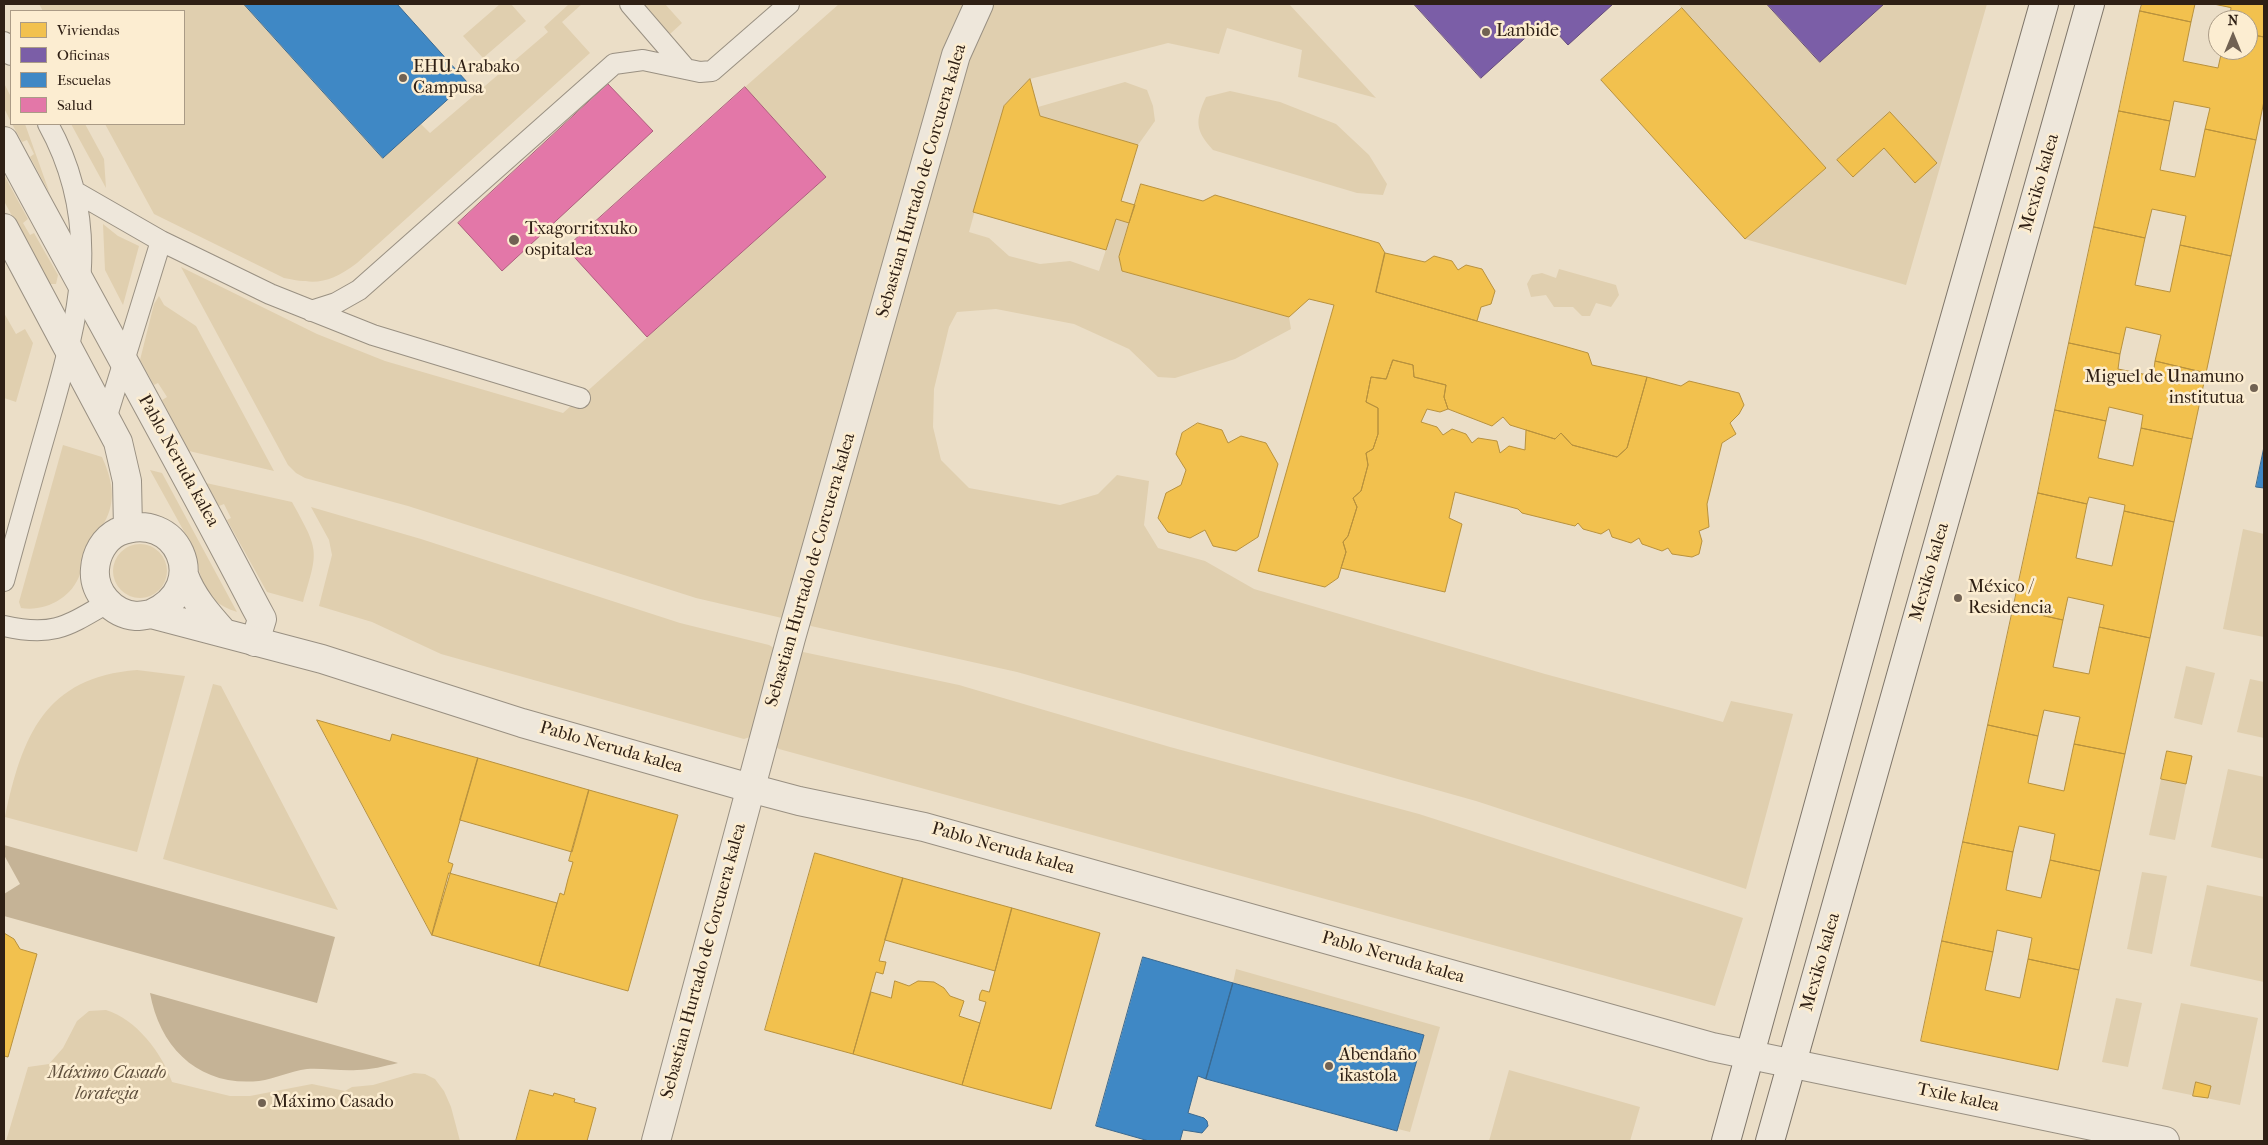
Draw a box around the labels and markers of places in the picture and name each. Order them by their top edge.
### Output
place label: Lanbide [1496,21,1559,43]
marker: Lanbide [1480,26,1492,38]
place label: EHU Arabako Campusa [413,57,520,100]
marker: EHU Arabako Campusa [397,72,409,84]
place label: Txagorritxuko ospitalea [525,219,638,262]
marker: Txagorritxuko ospitalea [507,233,521,247]
place label: Miguel de Unamuno institutua [2085,367,2244,409]
marker: Miguel de Unamuno institutua [2248,382,2260,394]
place label: México / Residencia [1968,577,2052,620]
marker: México / Residencia [1952,592,1964,604]
place label: Abendaño ikastola [1339,1045,1417,1088]
marker: Abendaño ikastola [1323,1060,1335,1072]
place label: Máximo Casado [272,1092,394,1114]
marker: Máximo Casado [256,1097,268,1109]

